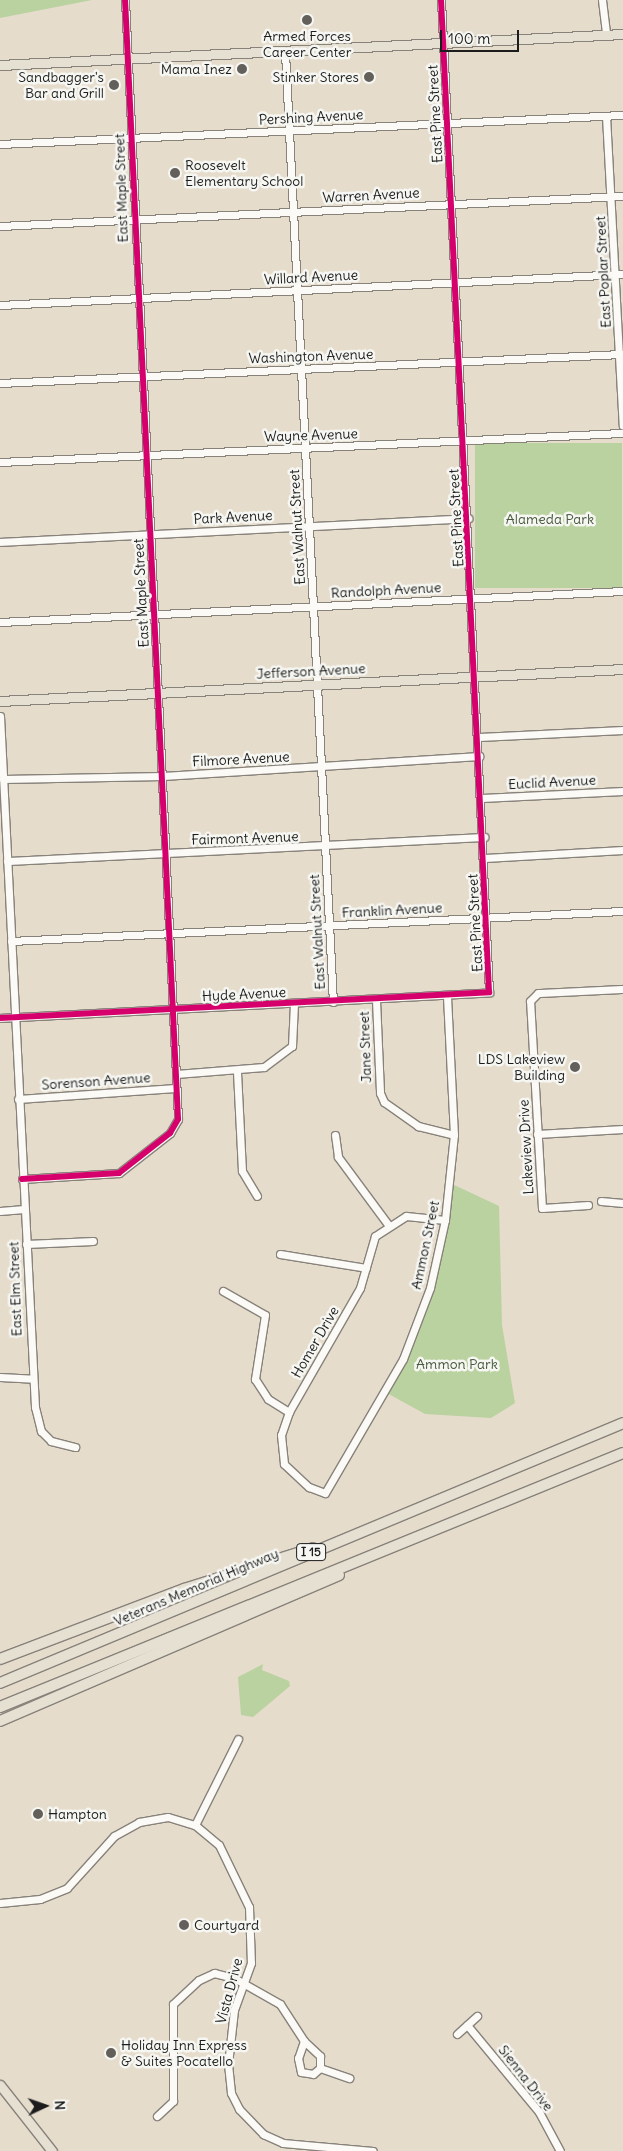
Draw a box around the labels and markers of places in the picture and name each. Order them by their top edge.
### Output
marker: Armed Forces Career Center [301,14,313,26]
place label: Armed Forces Career Center [263,28,351,60]
place label: Mama Inez [161,61,232,77]
marker: Mama Inez [236,63,248,75]
place label: Sandbagger's Bar and Grill [18,69,104,102]
place label: Stinker Stores [273,69,359,85]
marker: Stinker Stores [363,71,375,83]
marker: Sandbagger's Bar and Grill [108,79,120,91]
place label: Roosevelt Elementary School [185,157,303,190]
marker: Roosevelt Elementary School [169,167,181,179]
place label: LDS Lakeview Building [478,1051,565,1084]
marker: LDS Lakeview Building [569,1061,581,1073]
place label: Hampton [48,1806,107,1822]
marker: Hampton [32,1808,44,1820]
place label: Courtyard [194,1917,259,1933]
marker: Courtyard [178,1919,190,1931]
place label: Holiday Inn Express & Suites Pocatello [121,2037,247,2070]
marker: Holiday Inn Express & Suites Pocatello [105,2047,117,2059]

